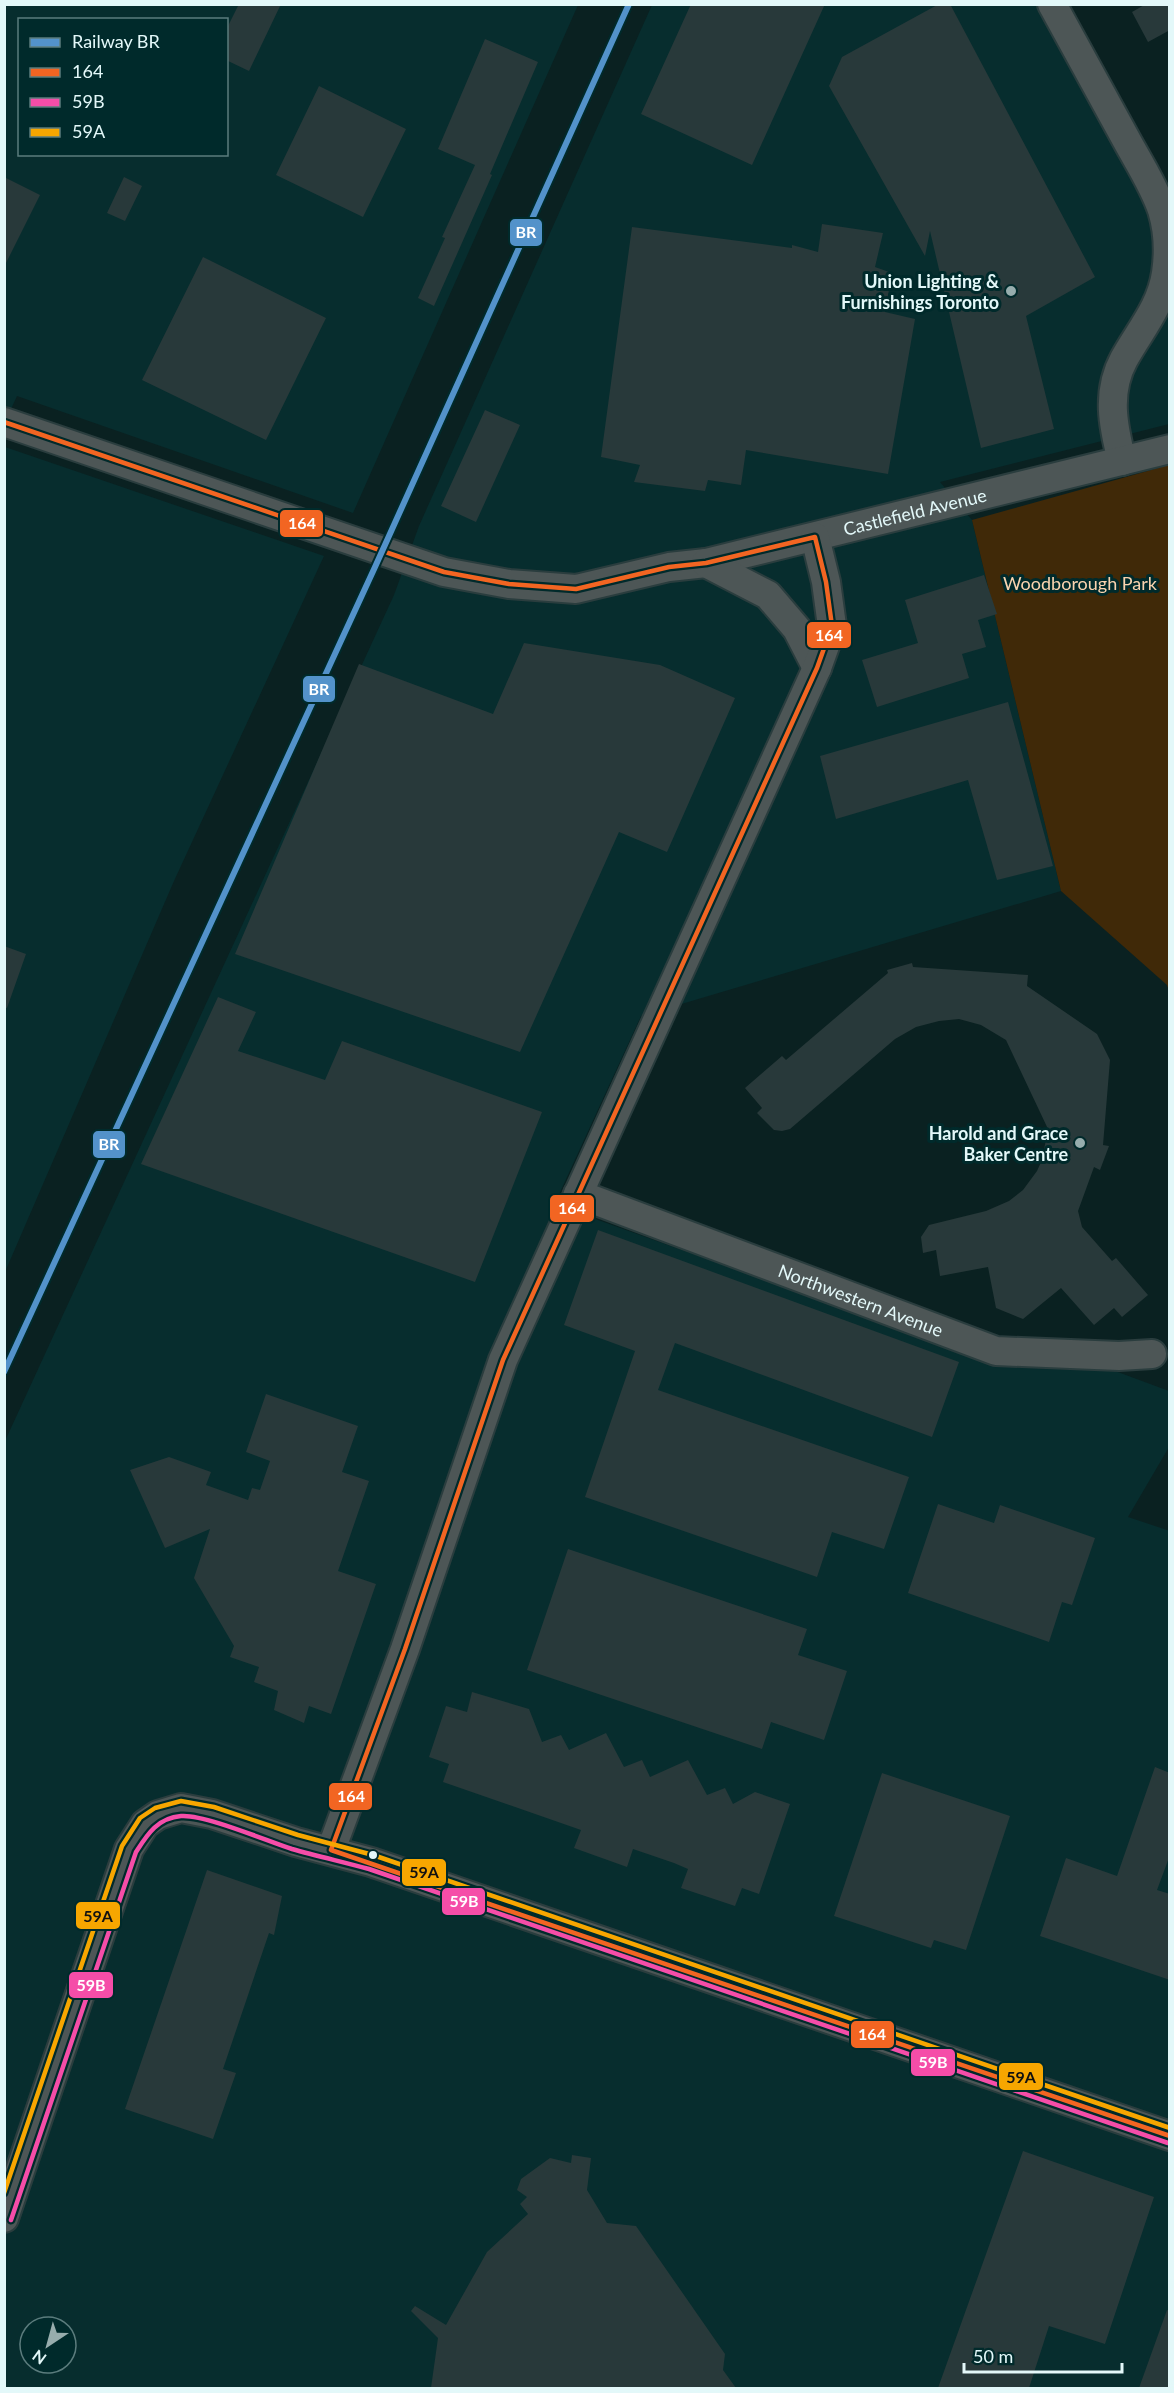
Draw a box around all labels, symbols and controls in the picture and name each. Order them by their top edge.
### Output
legend [18,18,228,156]
text: Railway BR [72,30,161,52]
text: 164 [72,60,103,82]
text: 59B [72,90,105,112]
text: 59A [72,120,106,142]
line badge: BR [509,218,543,247]
text: BR [516,222,537,241]
place label: Union Lighting & Furnishings Toronto [841,270,999,313]
marker: Union Lighting & Furnishings Toronto [1004,284,1018,298]
street label: Castlefield Avenue [841,483,989,540]
line badge: 164 [279,509,324,538]
text: 164 [288,513,316,532]
park label: Woodborough Park [1003,572,1158,594]
line badge: 164 [806,621,852,649]
text: 164 [815,625,843,644]
line badge: BR [302,675,336,703]
text: BR [309,679,330,698]
place label: Harold and Grace Baker Centre [929,1122,1068,1165]
line badge: BR [92,1130,126,1159]
text: BR [99,1134,120,1153]
marker: Harold and Grace Baker Centre [1073,1136,1087,1150]
line badge: 164 [549,1194,595,1223]
text: 164 [558,1198,586,1217]
street label: Northwestern Avenue [775,1259,946,1341]
line badge: 164 [328,1782,373,1811]
text: 164 [337,1786,365,1805]
unlabelled marker [367,1849,379,1861]
line badge: 59A [401,1858,447,1887]
text: 59A [409,1862,440,1881]
line badge: 59B [441,1887,486,1916]
text: 59B [449,1891,479,1910]
line badge: 59A [75,1901,121,1930]
text: 59A [83,1906,114,1925]
line badge: 59B [68,1971,114,1999]
text: 59B [76,1975,106,1994]
line badge: 164 [850,2020,895,2049]
text: 164 [858,2024,886,2043]
line badge: 59B [910,2048,956,2077]
text: 59B [918,2052,948,2071]
line badge: 59A [998,2062,1044,2091]
text: 59A [1006,2067,1037,2086]
north arrow [18,2315,78,2375]
scale bar [964,2336,1122,2374]
text: 50 m [973,2345,1013,2367]
text: N [28,2346,49,2369]

